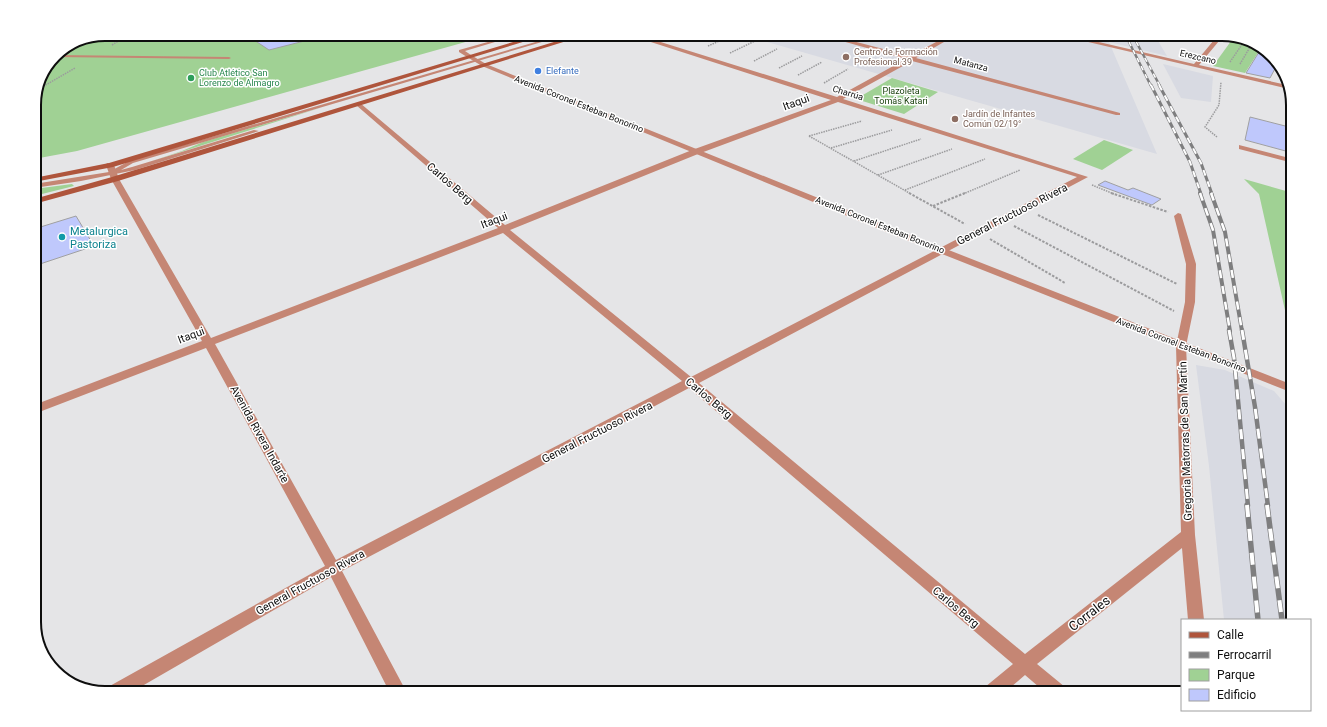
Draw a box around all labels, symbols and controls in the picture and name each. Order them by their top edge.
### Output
place label: Centro de Formación Profesional 39 [854,47,938,67]
street label: Erezcano [1179,48,1217,66]
marker: Centro de Formación Profesional 39 [841,52,851,62]
street label: Matanza [953,55,989,73]
marker: Elefante [533,66,543,76]
place label: Elefante [546,66,579,76]
place label: Club Atlético San Lorenzo de Almagro [199,68,280,88]
marker: Club Atlético San Lorenzo de Almagro [186,73,196,83]
street label: Avenida Coronel Esteban Bonorino [513,73,645,135]
street label: Charrúa [831,84,865,102]
park label: Plazoleta Tomás Katari [874,86,928,106]
street label: Itaqui [781,92,811,113]
place label: Jardín de Infantes Común 02/19° [963,109,1036,129]
marker: Jardín de Infantes Común 02/19° [950,114,960,124]
street label: Carlos Berg [424,160,475,207]
street label: General Fructuoso Rivera [955,181,1070,248]
street label: Avenida Coronel Esteban Bonorino [814,194,946,256]
street label: Itaqui [479,209,509,231]
place label: Metalurgica Pastoriza [70,225,128,251]
marker: Metalurgica Pastoriza [57,232,67,242]
street label: Avenida Coronel Esteban Bonorino [1115,316,1247,374]
street label: Itaqui [176,324,206,346]
street label: Gregoria Matorras de San Martín [1176,361,1195,521]
street label: Carlos Berg [683,375,735,422]
street label: Avenida Rivera Indarte [227,383,292,485]
street label: General Fructuoso Rivera [540,399,655,466]
street label: General Fructuoso Rivera [254,547,367,618]
street label: Carlos Berg [930,584,982,631]
street label: Corrales [1066,592,1113,634]
legend [1181,619,1311,711]
text: Calle [1217,628,1244,642]
text: Ferrocarril [1217,648,1272,662]
text: Parque [1217,668,1255,682]
text: Edificio [1217,688,1256,702]

